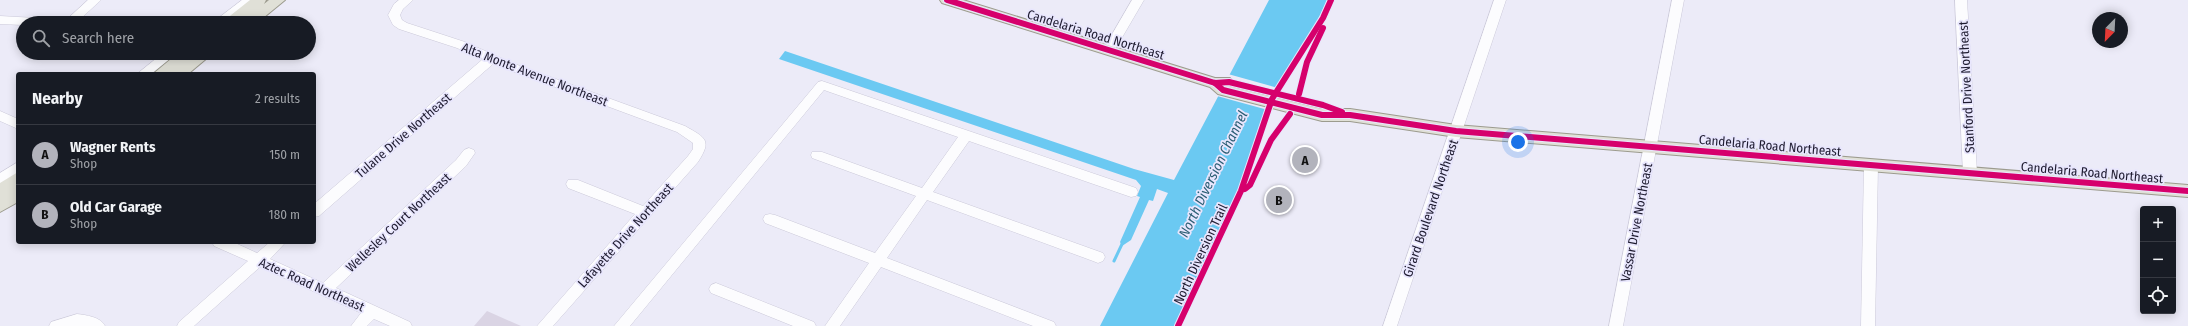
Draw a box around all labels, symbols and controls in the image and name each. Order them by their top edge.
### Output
street label: Candelaria Road Northeast [1025,6,1167,63]
north arrow [2092,12,2128,48]
search box [16,16,316,60]
street label: Stanford Drive Northeast [1956,20,1977,153]
icon: search [30,27,52,49]
text: Search here [62,29,134,47]
street label: Alta Monte Avenue Northeast [460,40,611,110]
text: Nearby [32,88,83,109]
street label: Tulane Drive Northeast [352,89,455,181]
text: 2 results [255,91,300,106]
water label: North Diversion Channel [1175,108,1252,240]
your location [1508,132,1528,152]
street label: Candelaria Road Northeast [1698,132,1842,159]
street label: Girard Boulevard Northeast [1400,137,1461,279]
text: Wagner Rents [70,138,156,156]
pin: A [1292,145,1318,175]
text: A [41,147,49,162]
text: 150 m [269,147,300,162]
text: Shop [70,156,97,171]
street label: Candelaria Road Northeast [2020,159,2164,186]
street label: Vassar Drive Northeast [1618,161,1655,283]
street label: Wellesley Court Northeast [343,169,454,275]
street label: Lafayette Drive Northeast [575,180,677,291]
pin: B [1266,185,1292,215]
text: Old Car Garage [70,198,162,216]
street label: North Diversion Trail [1171,201,1231,307]
map controls [2140,206,2176,314]
button: + [2140,206,2176,242]
text: B [41,207,49,222]
text: 180 m [269,207,300,222]
text: Shop [70,216,97,231]
button: − [2140,242,2176,278]
street label: Aztec Road Northeast [257,254,368,315]
button: locate [2140,278,2176,314]

